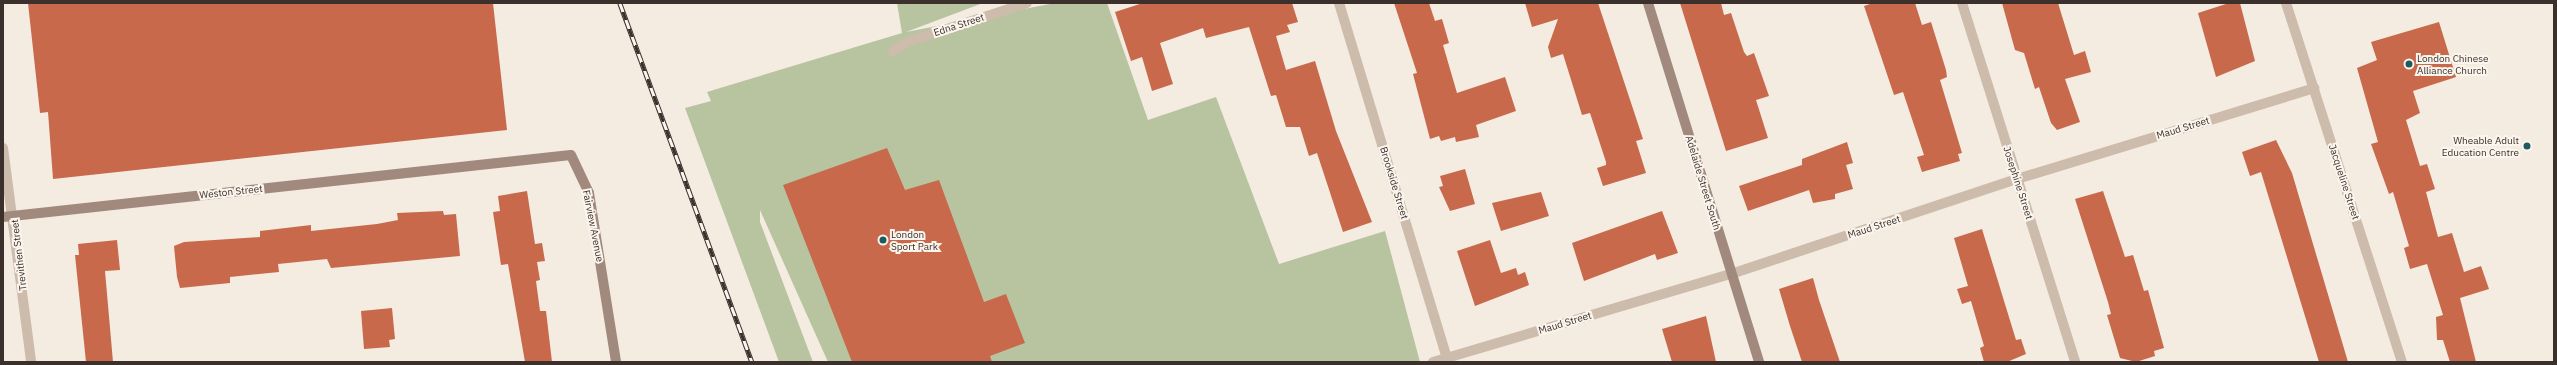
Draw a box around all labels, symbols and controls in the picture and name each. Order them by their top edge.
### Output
street label: Edna Street [932,11,986,39]
place label: London Chinese Alliance Church [2417,52,2489,76]
marker: London Chinese Alliance Church [2404,59,2414,69]
street label: Maud Street [2155,114,2211,142]
street label: Adelaide Street South [1683,134,1723,232]
place label: Wheable Adult Education Centre [2442,134,2519,158]
marker: Wheable Adult Education Centre [2522,141,2532,151]
street label: Jacqueline Street [2326,143,2362,221]
street label: Brookside Street [1377,145,1411,221]
street label: Josephine Street [2001,145,2035,221]
street label: Weston Street [199,183,263,201]
street label: Fairview Avenue [580,189,606,263]
street label: Maud Street [1846,213,1902,241]
street label: Trevithen Street [9,219,29,291]
place label: London Sport Park [891,228,938,252]
marker: London Sport Park [878,235,888,245]
street label: Maud Street [1537,309,1593,337]

